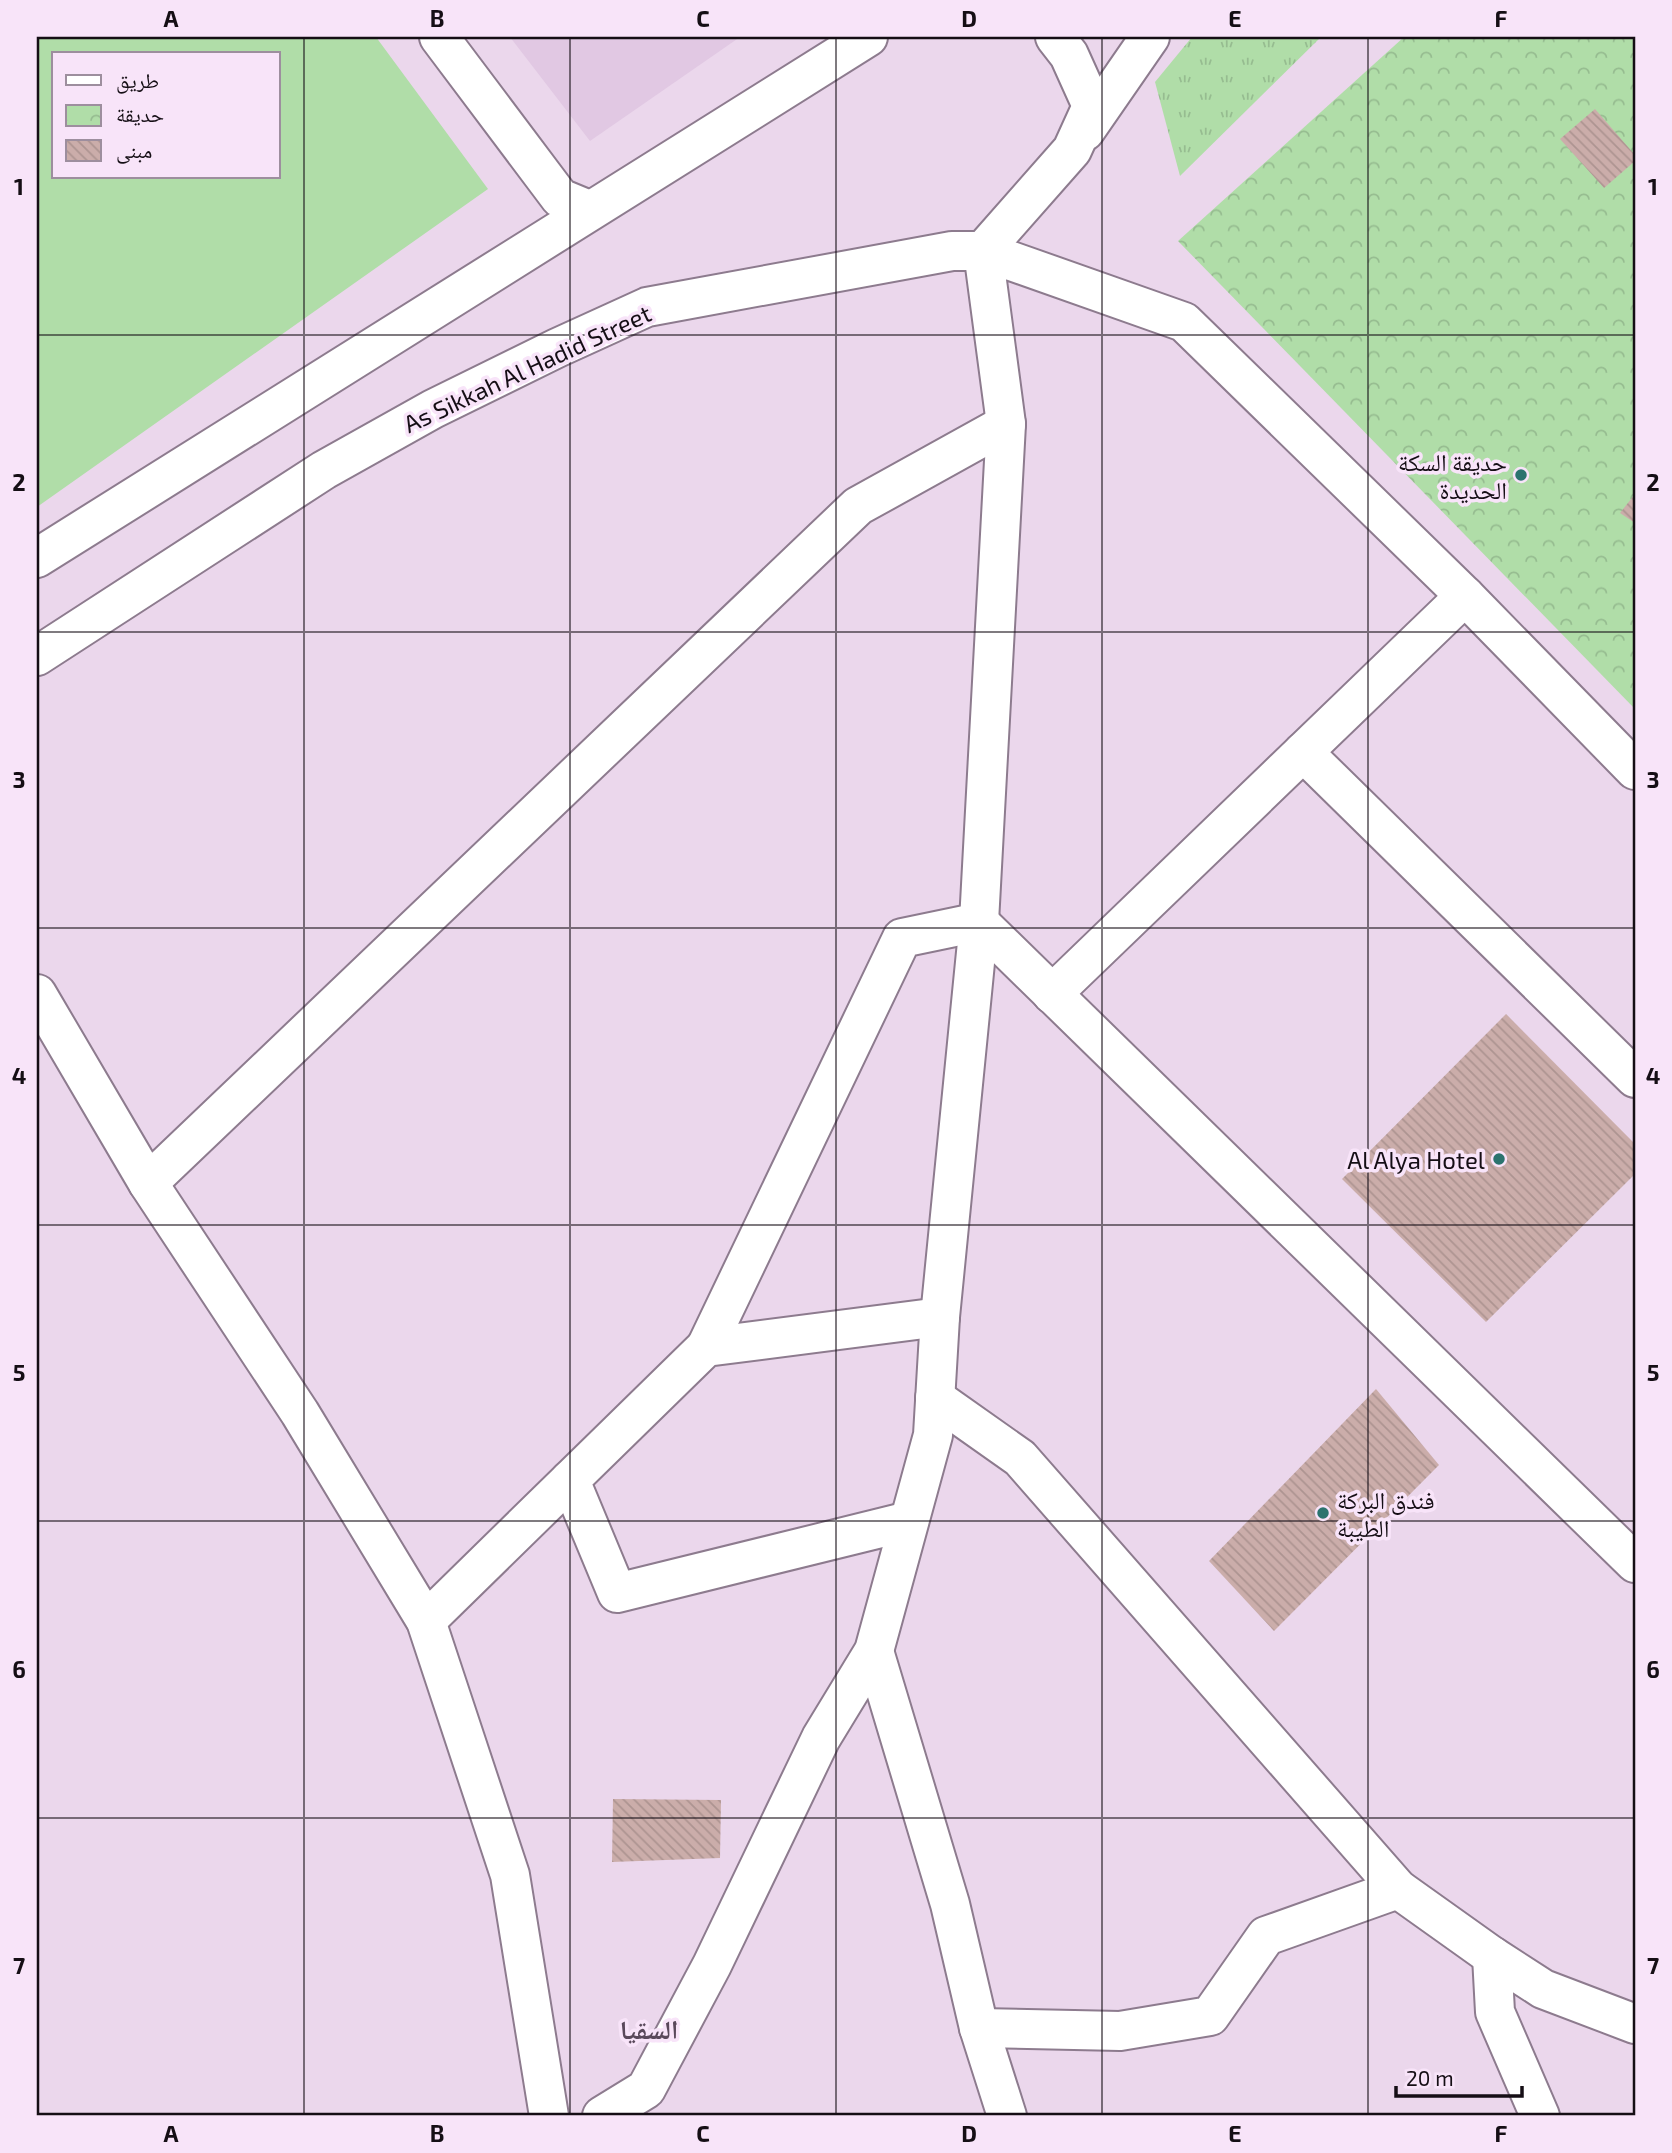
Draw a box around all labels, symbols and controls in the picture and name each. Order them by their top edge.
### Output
text: A [163,4,179,32]
text: B [430,4,444,32]
text: C [696,4,710,32]
text: D [961,4,977,32]
text: E [1228,4,1242,32]
text: F [1495,4,1508,32]
legend [52,52,280,178]
text: طريق [116,67,159,94]
text: حديقة [116,101,164,126]
text: مبنى [116,137,152,164]
text: 1 [14,172,24,200]
text: 1 [1648,172,1658,200]
street label: As Sikkah Al Hadid Street [399,298,655,438]
place label: حديقة السكة الحديدة [1398,447,1507,504]
marker: حديقة السكة الحديدة [1513,467,1529,483]
text: 2 [12,468,26,496]
text: 2 [1646,468,1660,496]
text: 3 [12,765,26,793]
text: 3 [1646,765,1660,793]
text: 4 [12,1061,26,1089]
text: 4 [1646,1061,1660,1089]
place label: Al Alya Hotel [1347,1145,1485,1174]
marker: Al Alya Hotel [1491,1151,1507,1167]
text: 5 [13,1358,25,1386]
text: 5 [1647,1358,1659,1386]
place label: فندق البركة الطيبة [1337,1485,1435,1542]
marker: فندق البركة الطيبة [1315,1505,1331,1521]
text: 6 [12,1655,26,1683]
text: 6 [1646,1655,1660,1683]
text: 7 [13,1951,25,1979]
text: 7 [1647,1951,1659,1979]
district label: السقيا [620,2013,678,2044]
scale bar [1396,2055,1522,2099]
text: 20 m [1406,2065,1454,2090]
text: A [163,2119,179,2147]
text: B [430,2119,444,2147]
text: C [696,2119,710,2147]
text: D [961,2119,977,2147]
text: E [1228,2119,1242,2147]
text: F [1495,2119,1508,2147]

